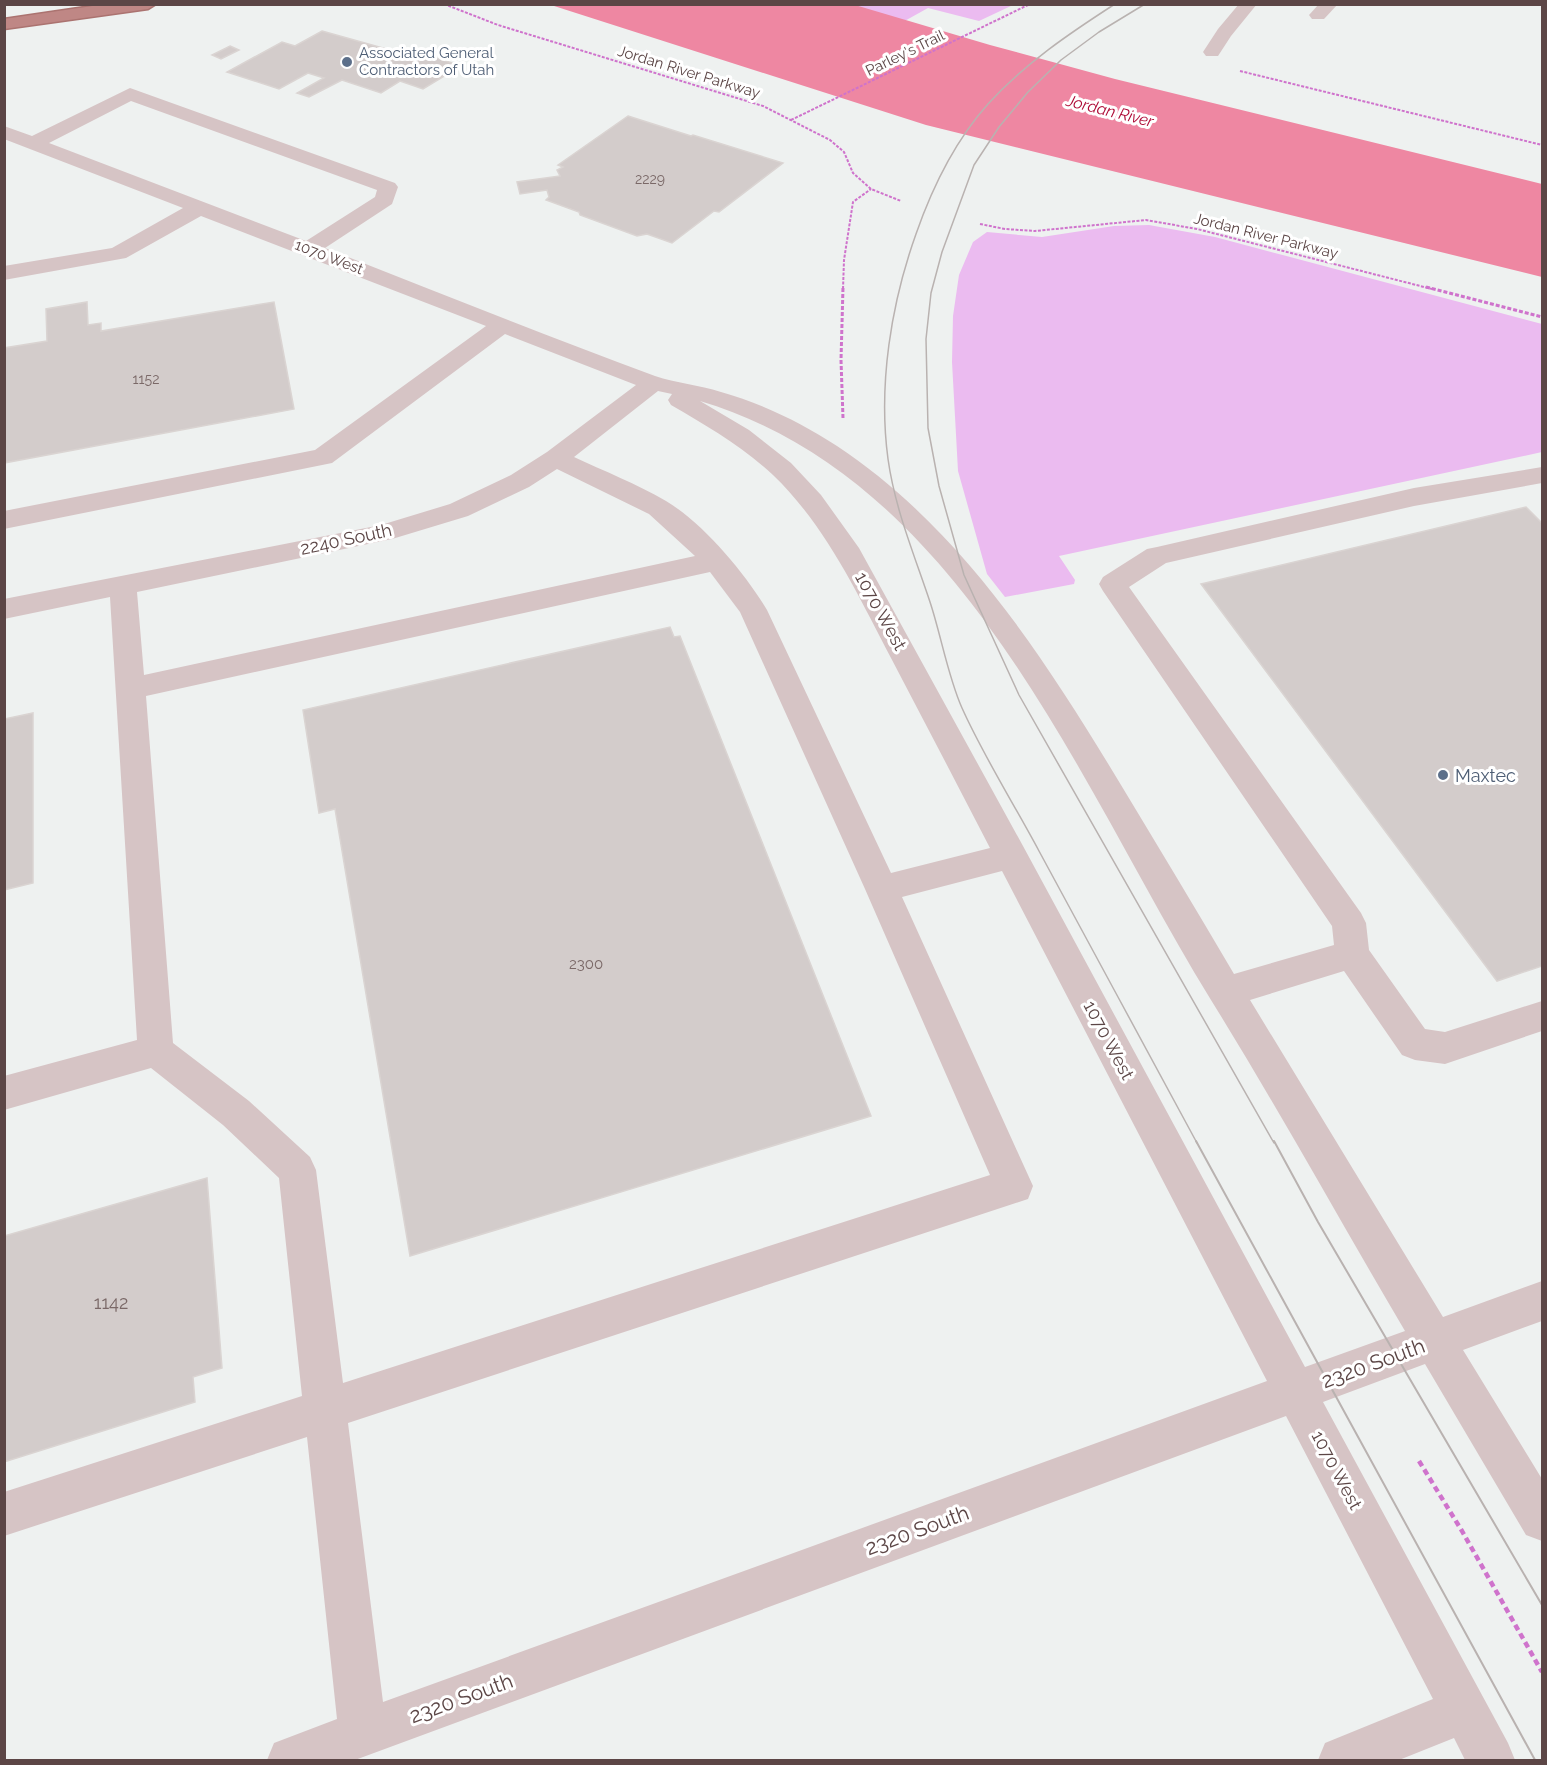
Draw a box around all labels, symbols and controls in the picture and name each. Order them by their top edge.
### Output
street label: Parley's Trail [863,26,948,80]
street label: Jordan River Parkway [616,42,762,102]
place label: Associated General Contractors of Utah [359,44,494,79]
marker: Associated General Contractors of Utah [340,55,354,69]
water label: Jordan River [1064,91,1156,131]
house number: 2229 [635,171,665,187]
street label: Jordan River Parkway [1192,209,1340,263]
street label: 1070 West [292,236,366,278]
house number: 1152 [133,371,159,387]
street label: 2240 South [298,519,394,559]
street label: 1070 West [851,568,911,654]
place label: Maxtec [1455,765,1516,786]
marker: Maxtec [1436,768,1450,782]
house number: 2300 [569,955,603,973]
street label: 1070 West [1080,997,1138,1083]
house number: 1142 [94,1292,128,1313]
street label: 2320 South [1318,1333,1428,1393]
street label: 1070 West [1308,1427,1366,1513]
street label: 2320 South [862,1500,972,1560]
street label: 2320 South [406,1668,516,1728]

